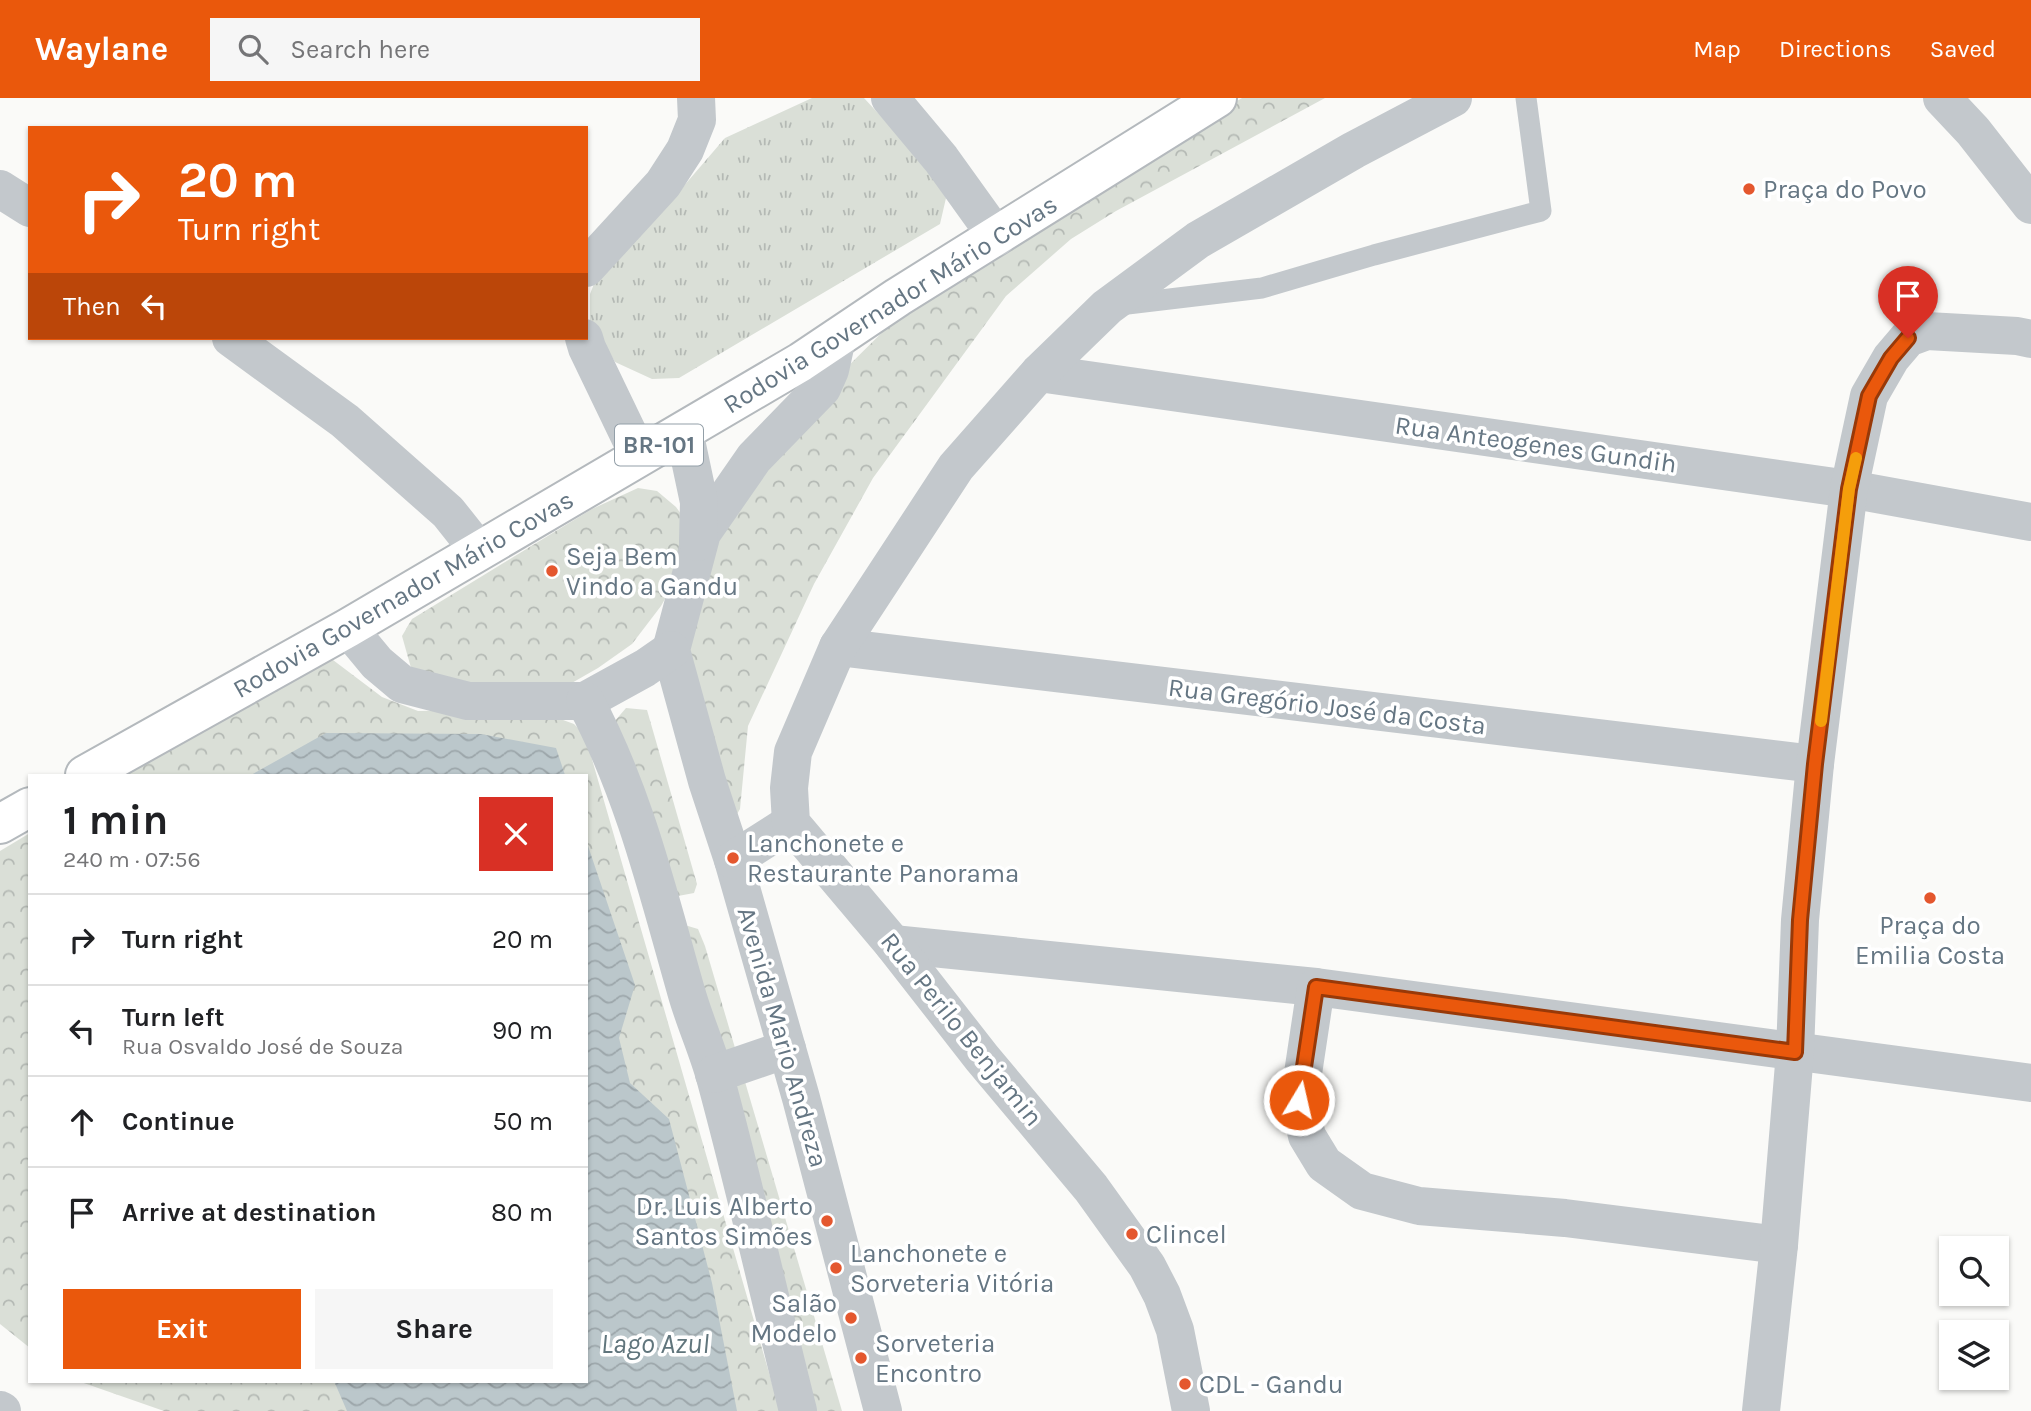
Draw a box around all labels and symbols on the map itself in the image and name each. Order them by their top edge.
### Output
place label: Praça do Povo [1763,174,1927,205]
marker: Praça do Povo [1741,181,1757,197]
street label: Rodovia Governador Mário Covas [717,188,1063,420]
pin [1878,266,1938,338]
street label: Rua Anteogenes Gundih [1393,409,1679,480]
road number: BR-101 [615,424,703,466]
street label: Rodovia Governador Mário Covas [227,484,579,705]
place label: Seja Bem Vindo a Gandu [566,541,738,602]
marker: Seja Bem Vindo a Gandu [544,563,560,579]
street label: Rua Gregório José da Costa [1166,672,1488,741]
place label: Lanchonete e Restaurante Panorama [747,828,1019,889]
marker: Lanchonete e Restaurante Panorama [725,850,741,866]
marker: Praça do Emilia Costa [1922,890,1938,906]
street label: Avenida Mario Andreza [730,903,835,1171]
place label: Praça do Emilia Costa [1855,910,2005,971]
street label: Rua Perilo Benjamin [874,926,1049,1132]
position arrow [1262,1063,1336,1137]
place label: Dr. Luis Alberto Santos Simões [634,1191,813,1252]
marker: Dr. Luis Alberto Santos Simões [819,1213,835,1229]
place label: Clincel [1146,1219,1227,1250]
marker: Clincel [1124,1226,1140,1242]
place label: Lanchonete e Sorveteria Vitória [850,1238,1054,1299]
marker: Lanchonete e Sorveteria Vitória [828,1260,844,1276]
place label: Salão Modelo [751,1288,837,1349]
marker: Salão Modelo [843,1310,859,1326]
water label: Lago Azul [601,1327,709,1360]
place label: Sorveteria Encontro [875,1328,995,1389]
marker: Sorveteria Encontro [853,1350,869,1366]
place label: CDL - Gandu [1199,1369,1344,1400]
marker: CDL - Gandu [1177,1376,1193,1392]

